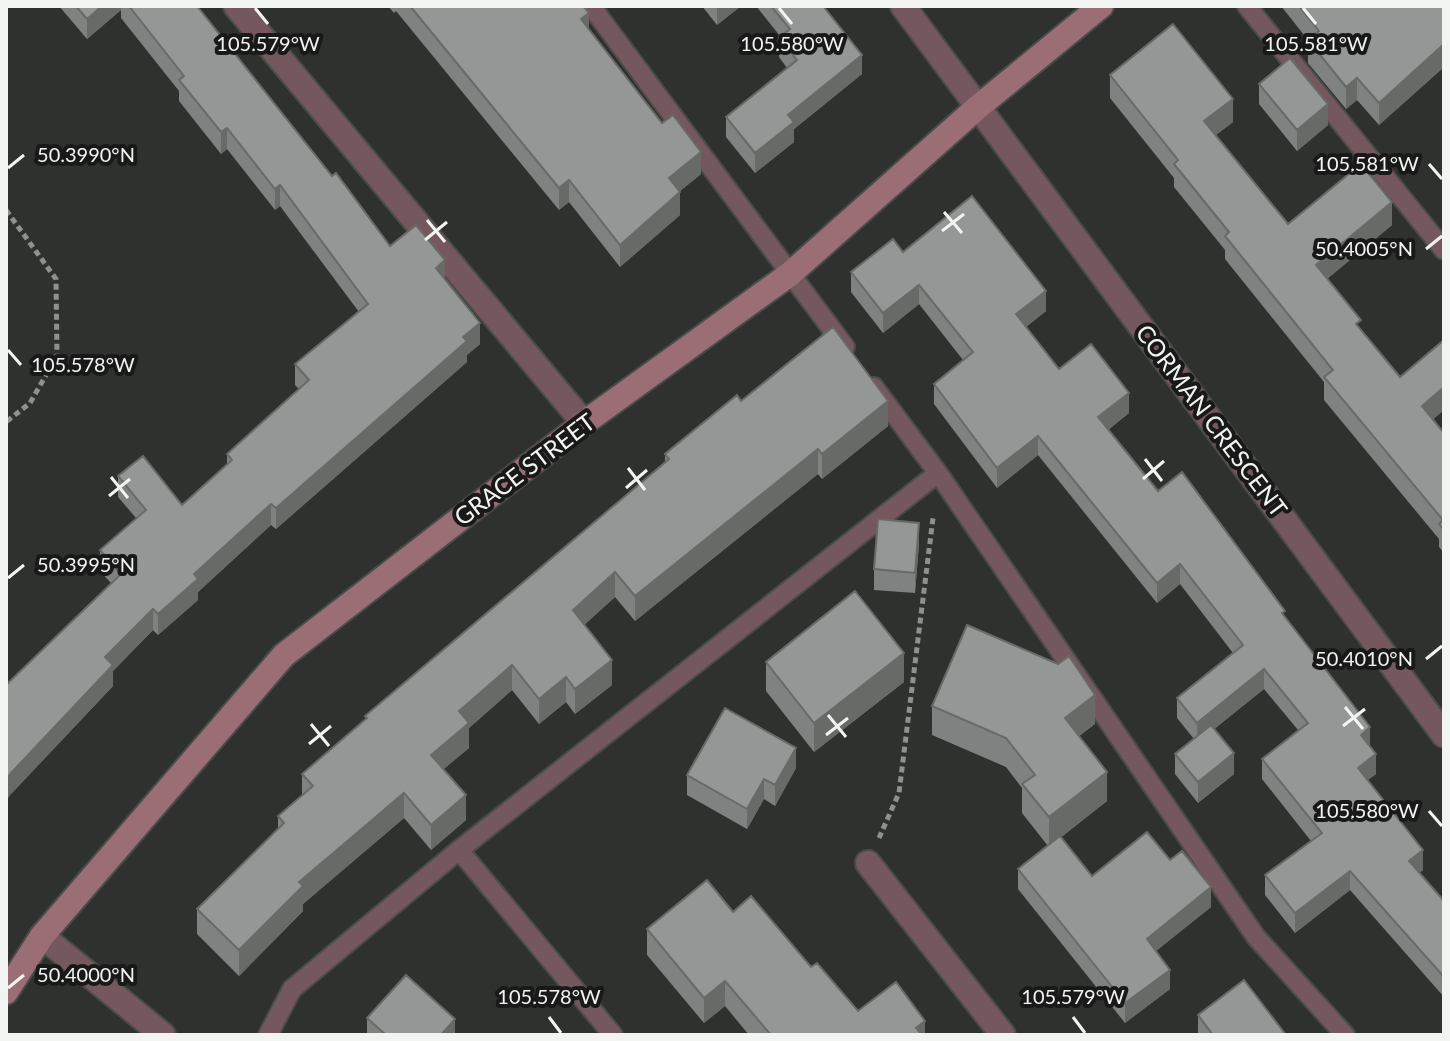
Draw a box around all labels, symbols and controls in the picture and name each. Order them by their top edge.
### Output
text: 105.579°W [216,31,320,55]
text: 105.580°W [740,31,844,55]
text: 105.581°W [1264,31,1368,55]
text: 50.3990°N [37,142,135,166]
text: 105.581°W [1315,151,1419,175]
text: 50.4005°N [1315,236,1413,260]
street label: CORMAN CRESCENT [1130,318,1294,522]
text: 105.578°W [31,352,135,376]
street label: GRACE STREET [448,407,600,531]
text: 50.3995°N [37,552,135,576]
text: 50.4010°N [1315,646,1413,670]
text: 105.580°W [1315,798,1419,822]
text: 50.4000°N [37,962,135,986]
text: 105.578°W [497,984,601,1008]
text: 105.579°W [1021,984,1125,1008]

